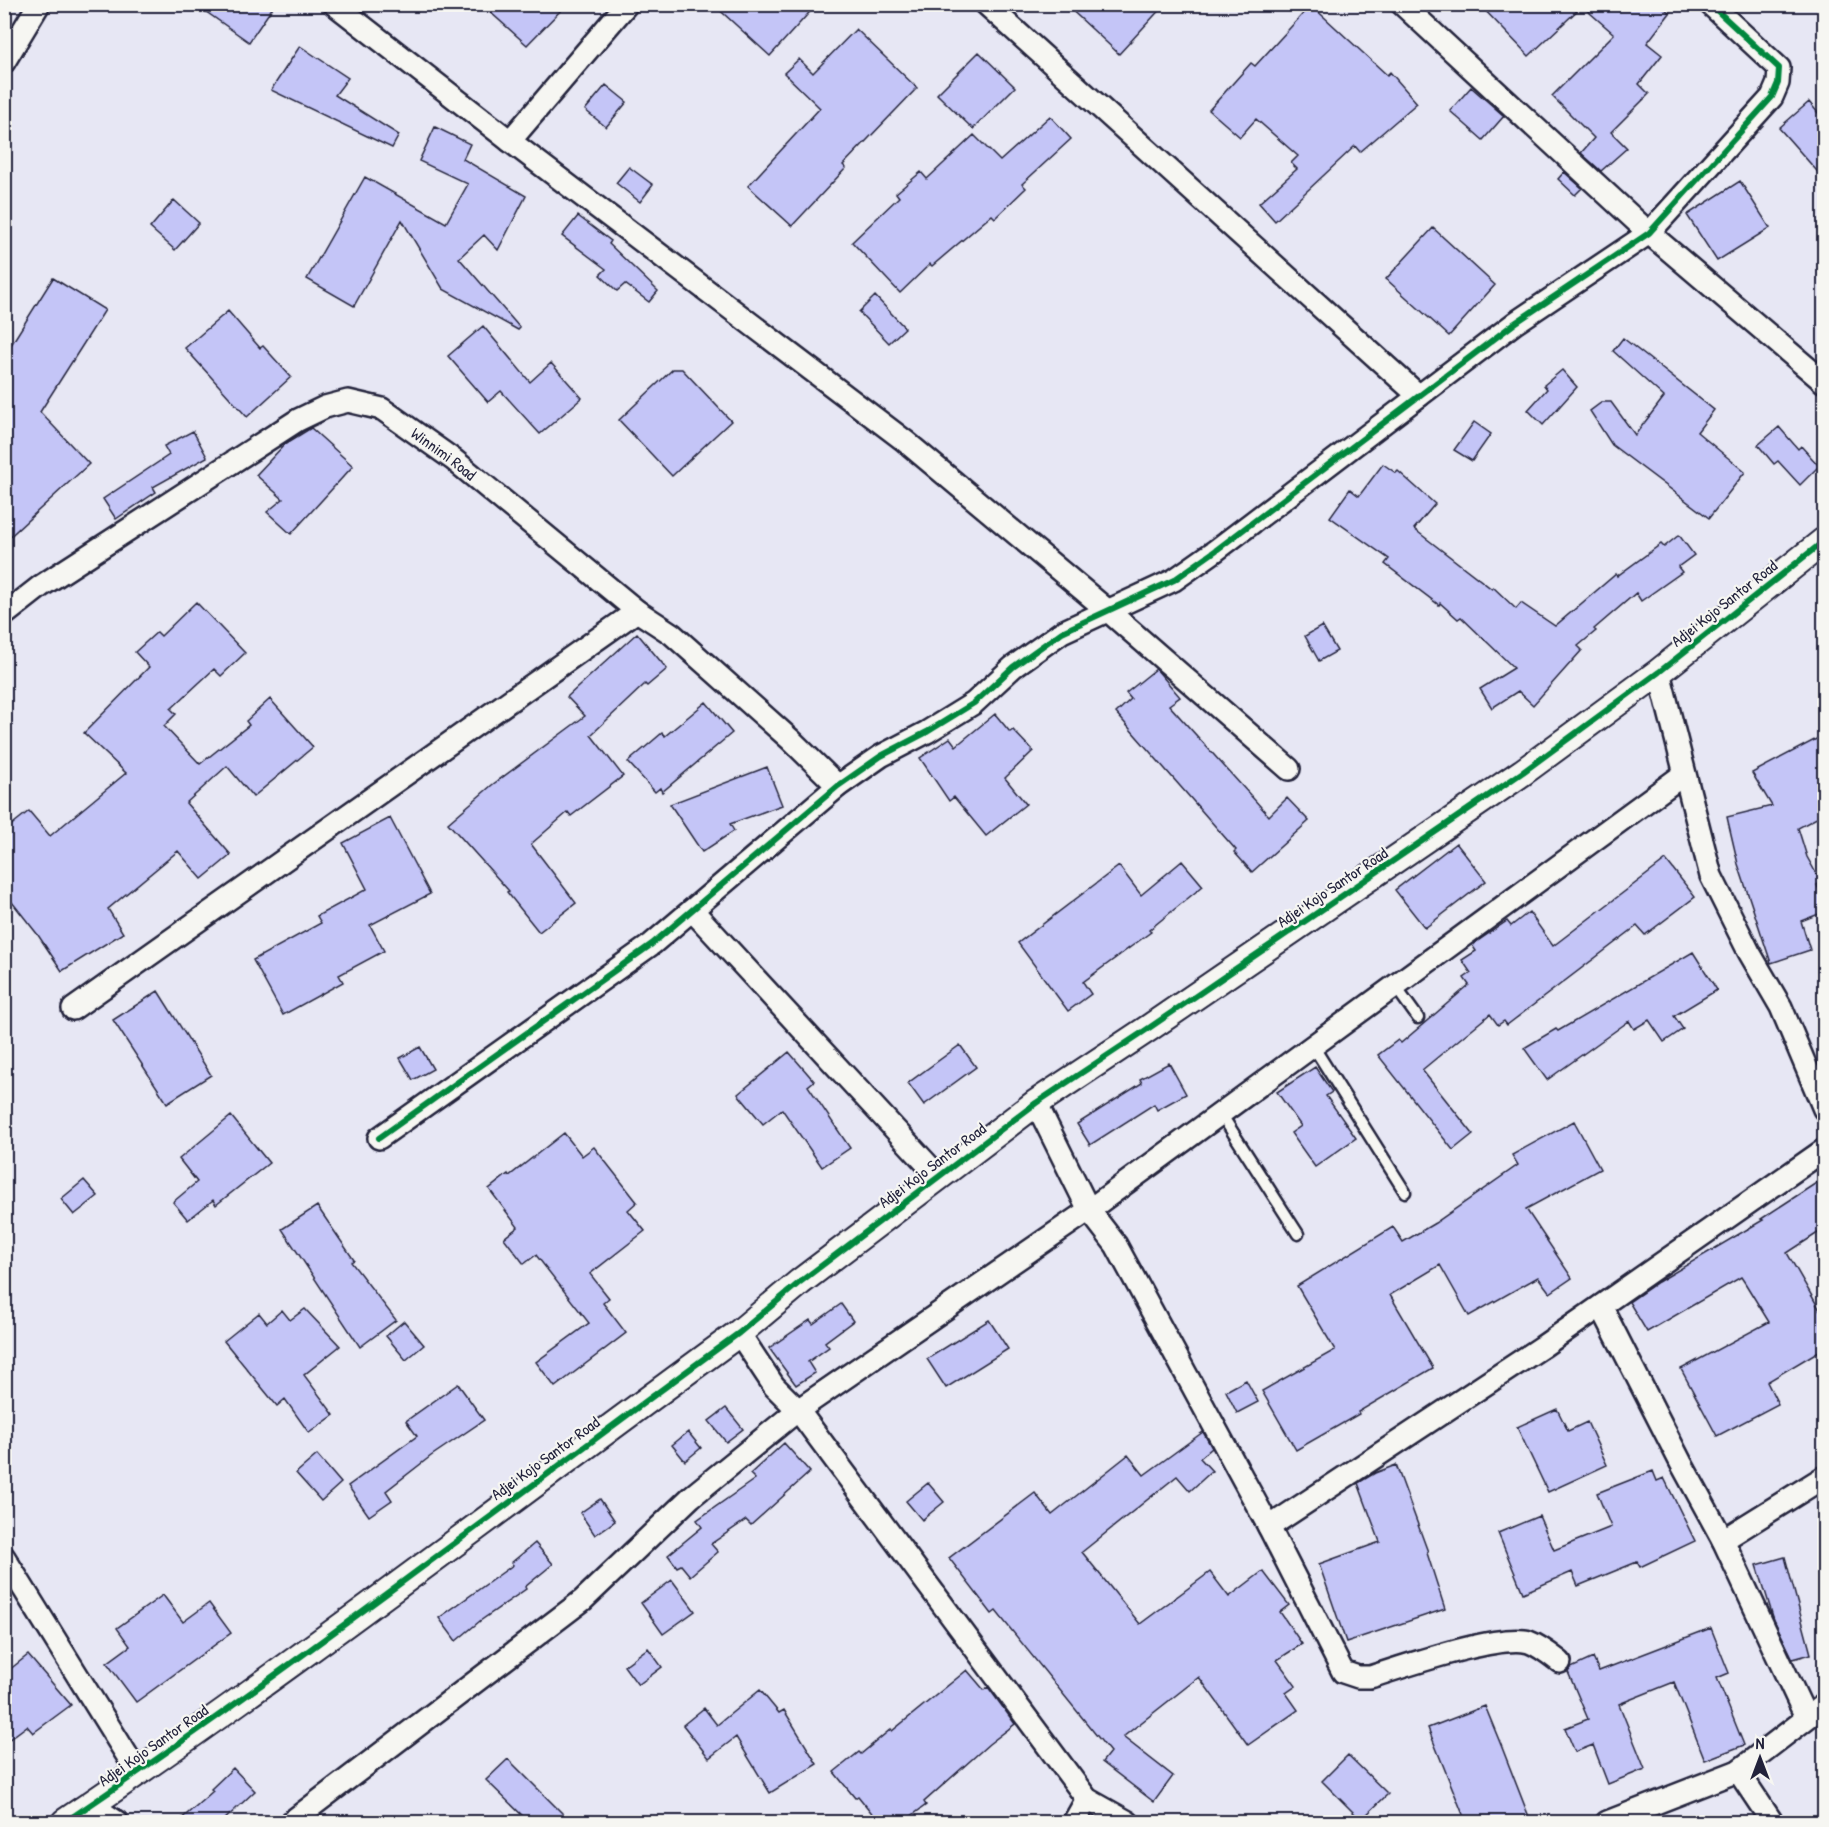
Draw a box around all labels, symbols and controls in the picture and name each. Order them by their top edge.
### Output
street label: Winnimi Road [407,422,481,485]
street label: Adjei Kojo Santor Road [1666,555,1782,651]
street label: Adjei Kojo Santor Road [1272,842,1392,932]
street label: Adjei Kojo Santor Road [874,1117,990,1213]
street label: Adjei Kojo Santor Road [486,1411,604,1505]
street label: Adjei Kojo Santor Road [94,1699,212,1791]
north arrow [1730,1728,1790,1788]
text: N [1756,1732,1765,1754]

